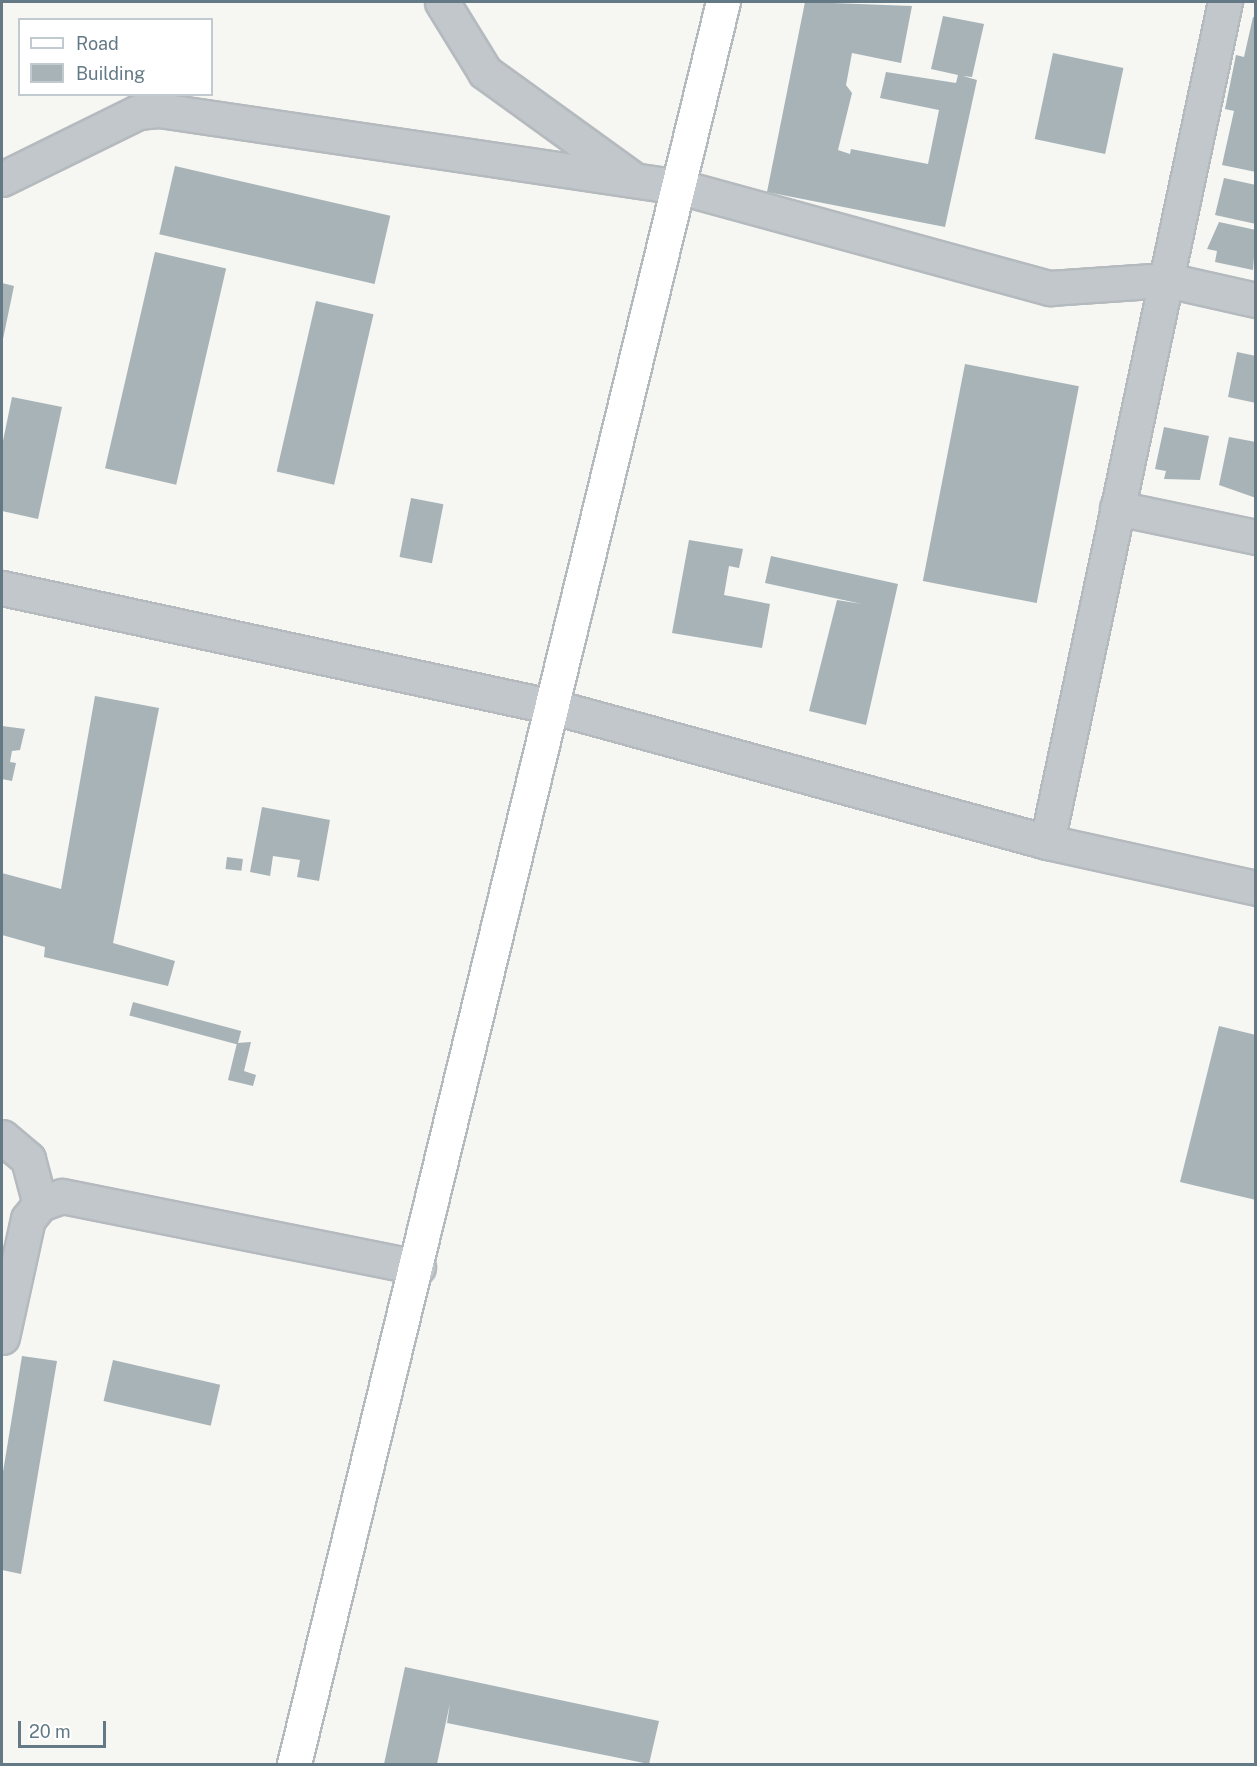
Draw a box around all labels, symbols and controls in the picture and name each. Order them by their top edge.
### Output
legend [18,18,213,96]
text: Road [76,33,119,54]
text: Building [76,63,145,84]
scale bar [21,1709,110,1747]
text: 20 m [29,1721,71,1742]

